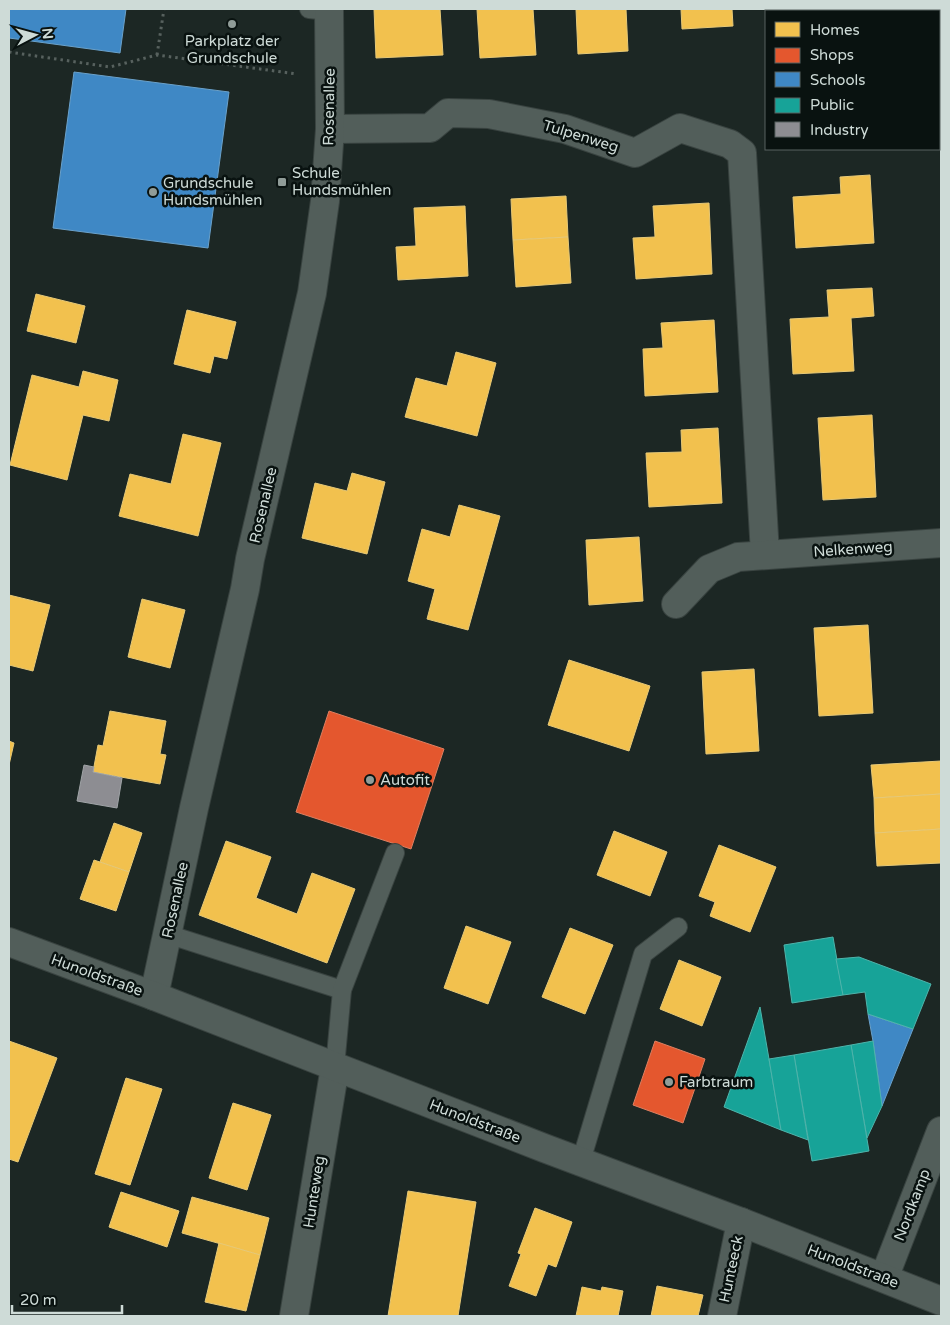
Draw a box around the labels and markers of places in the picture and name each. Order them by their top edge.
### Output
marker: Parkplatz der Grundschule [226,18,238,30]
place label: Parkplatz der Grundschule [185,32,279,67]
place label: Schule Hundsmühlen [292,164,391,199]
place label: Grundschule Hundsmühlen [163,174,262,209]
marker: Schule Hundsmühlen [276,176,288,188]
marker: Grundschule Hundsmühlen [147,186,159,198]
place label: Autofit [380,771,430,789]
marker: Autofit [364,774,376,786]
place label: Farbtraum [679,1073,753,1091]
marker: Farbtraum [663,1076,675,1088]

